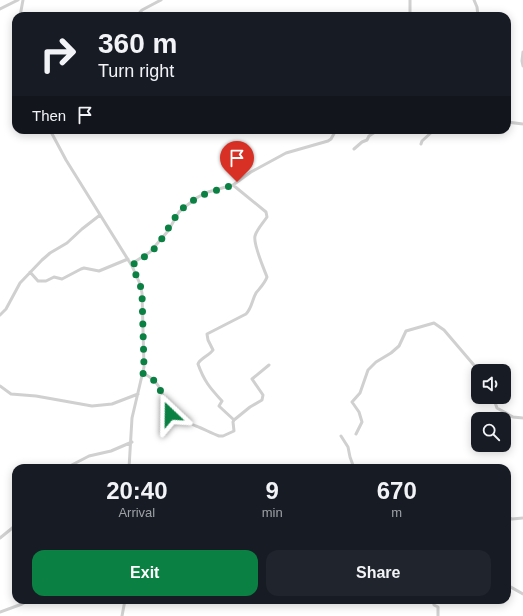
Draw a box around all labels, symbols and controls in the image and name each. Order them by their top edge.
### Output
icon: right [32,28,84,80]
text: 360 m [98,28,177,59]
text: Turn right [98,61,174,81]
icon: arrive [74,104,96,126]
text: Then [32,107,66,124]
pin [220,141,254,182]
icon: arrive [226,147,248,169]
map controls [471,364,511,452]
button: sound [471,364,511,404]
position arrow [149,393,191,435]
button: search [471,412,511,452]
text: 20:40 [106,477,168,504]
text: 9 [265,477,279,504]
text: 670 [377,477,417,504]
text: Arrival [118,505,155,520]
text: min [262,505,283,520]
text: m [391,505,402,520]
button: Exit [32,550,258,596]
button: Share [266,550,491,596]

